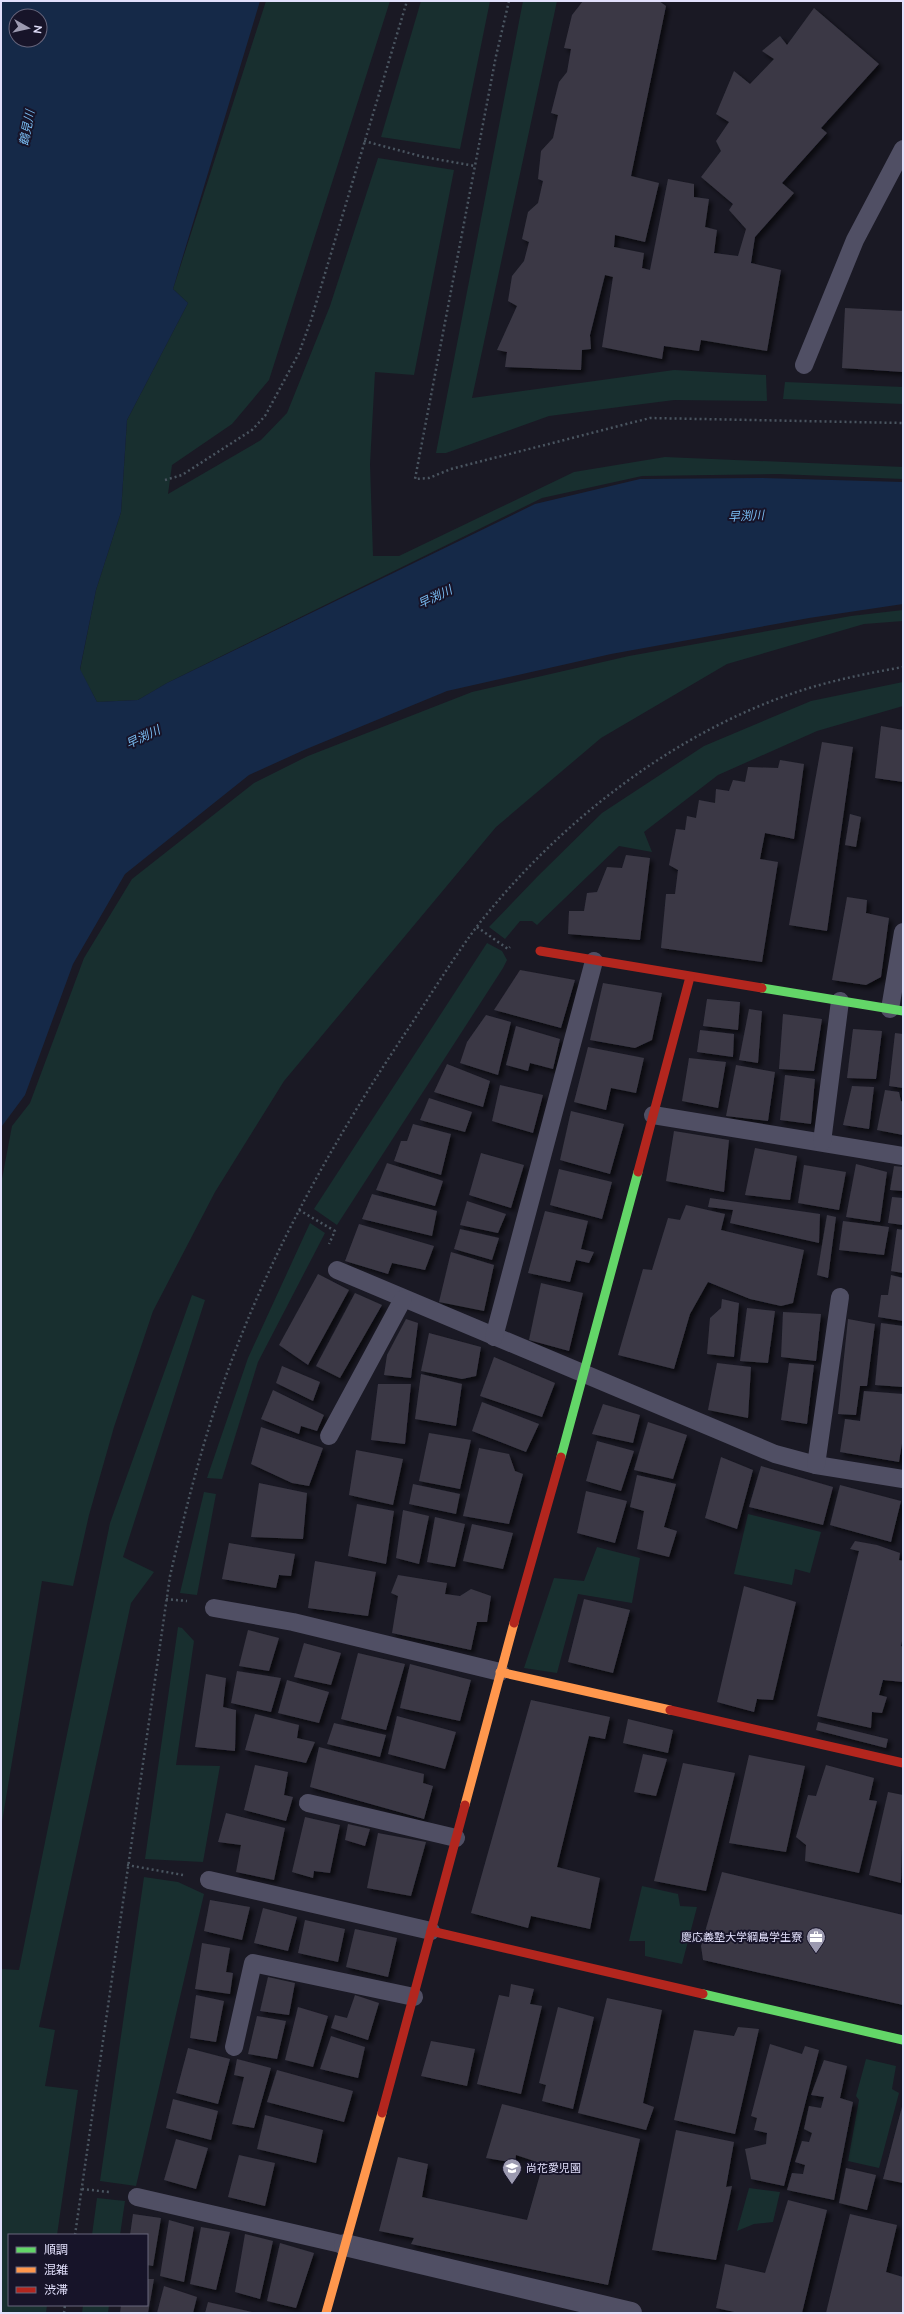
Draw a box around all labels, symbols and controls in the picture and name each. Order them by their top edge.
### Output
north arrow [8,8,48,48]
text: N [30,24,45,34]
water label: 鶴見川 [16,107,38,147]
water label: 早渕川 [728,507,766,524]
water label: 早渕川 [415,581,456,611]
water label: 早渕川 [123,721,164,751]
office icon: 慶応義塾大学綱島学生寮 [805,1926,827,1954]
place label: 慶応義塾大学綱島学生寮 [681,1930,802,1944]
school or university icon: 尚花愛児園 [501,2157,523,2185]
place label: 尚花愛児園 [526,2161,581,2175]
legend [8,2234,148,2306]
text: 順調 [44,2242,68,2257]
text: 混雑 [44,2262,68,2277]
text: 渋滞 [44,2282,68,2297]

